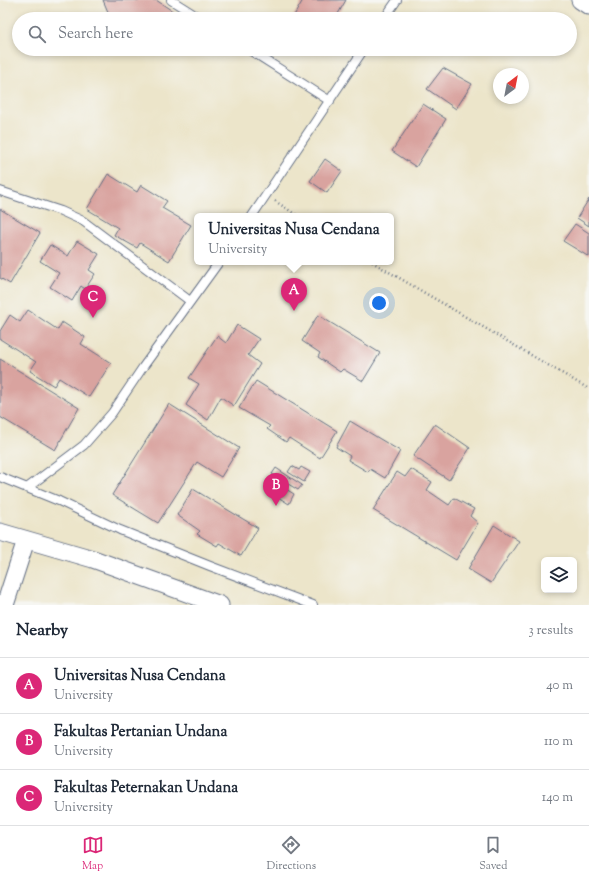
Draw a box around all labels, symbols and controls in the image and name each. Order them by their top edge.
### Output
search box [12,12,577,56]
icon: search [26,23,48,45]
text: Search here [58,24,133,45]
north arrow [493,68,529,104]
popup [194,213,394,265]
text: Universitas Nusa Cendana [208,220,380,241]
text: University [208,241,267,259]
pin: A [281,278,307,311]
pin: C [80,285,106,318]
your location [369,293,389,313]
pin: B [263,473,289,506]
map controls [541,557,577,593]
button: layers [541,557,577,593]
text: Nearby [16,619,68,643]
text: 3 results [528,622,573,640]
text: Universitas Nusa Cendana [54,666,226,687]
text: A [24,677,34,695]
text: 40 m [546,677,573,695]
text: University [54,687,113,705]
text: Fakultas Pertanian Undana [54,722,227,743]
text: B [25,733,33,751]
text: 110 m [544,733,573,751]
text: University [54,743,113,761]
text: Fakultas Peternakan Undana [54,778,238,799]
text: C [24,789,34,807]
text: 140 m [542,789,573,807]
text: University [54,799,113,817]
tab: Map [82,834,104,874]
tab: Directions [267,834,316,874]
tab: Saved [479,834,507,874]

